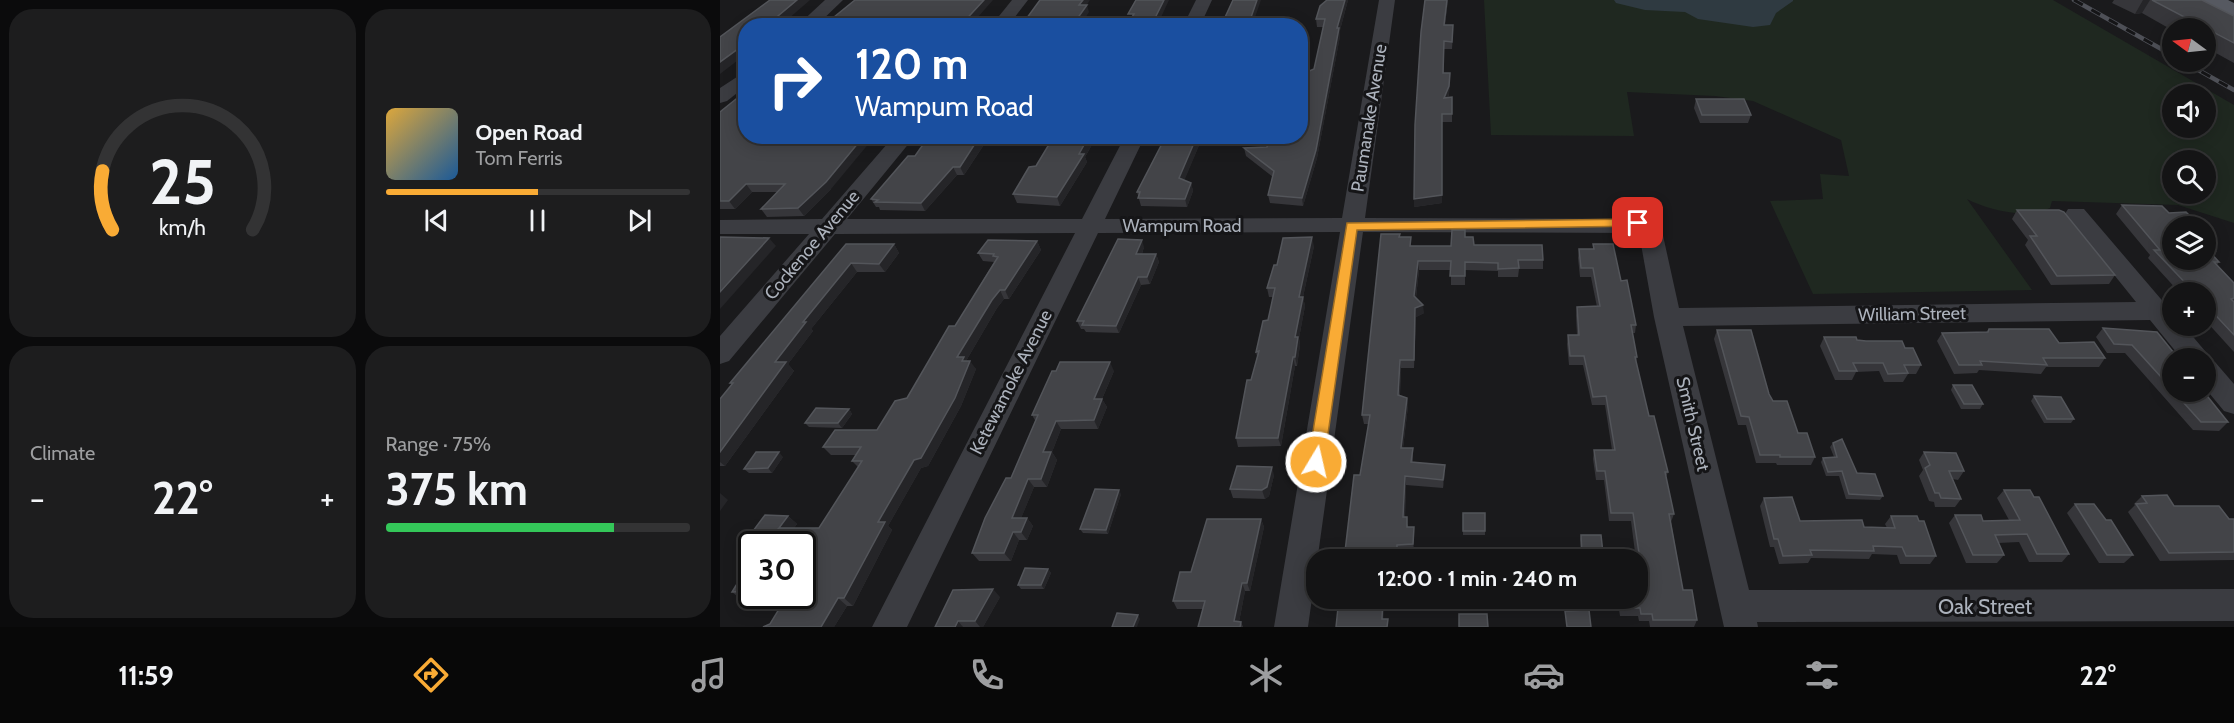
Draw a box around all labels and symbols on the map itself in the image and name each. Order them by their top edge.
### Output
north arrow [2162,18,2216,72]
street label: Paumanake Avenue [1346,43,1392,193]
street label: Cockenoe Avenue [760,186,864,304]
pin [1612,197,1663,248]
street label: Wampum Road [1122,215,1242,237]
street label: William Street [1858,302,1966,326]
street label: Ketewamoke Avenue [965,306,1057,458]
street label: Smith Street [1671,375,1715,473]
position arrow [1284,430,1348,494]
speed limit sign: 30 [738,531,816,609]
street label: Oak Street [1938,594,2032,619]

